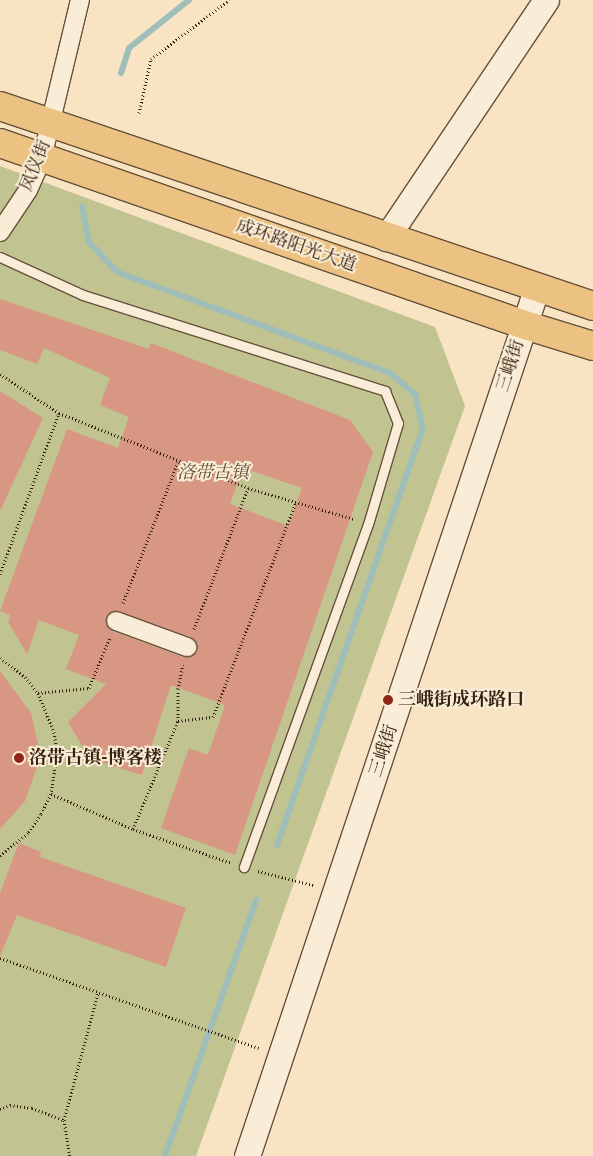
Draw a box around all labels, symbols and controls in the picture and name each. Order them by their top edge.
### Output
street label: 凤仪街 [16,137,56,195]
street label: 成环路阳光大道 [233,215,359,277]
street label: 三峨街 [492,337,530,395]
park label: 洛带古镇 [177,462,249,484]
place label: 三峨街成环路口 [398,689,524,711]
marker: 三峨街成环路口 [382,694,394,706]
street label: 三峨街 [365,722,403,780]
place label: 洛带古镇-博客楼 [29,747,162,769]
marker: 洛带古镇-博客楼 [13,752,25,764]

